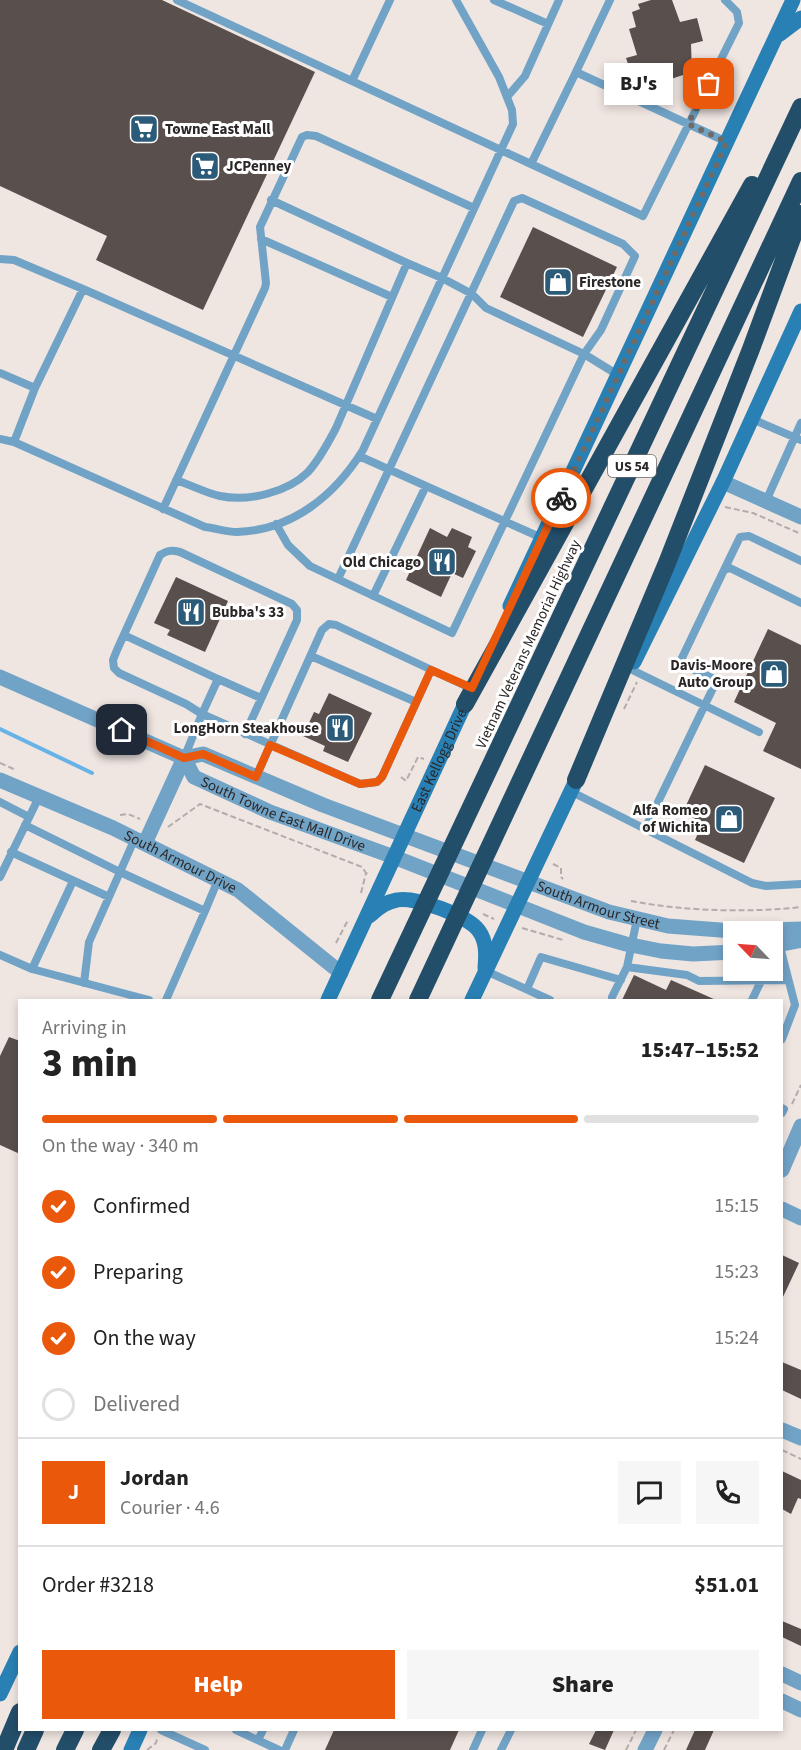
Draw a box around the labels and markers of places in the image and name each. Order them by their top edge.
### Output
pin [683,58,734,109]
callout: BJ's [604,63,673,105]
supermarket icon: Towne East Mall [128,113,160,145]
place label: Towne East Mall [165,119,271,140]
supermarket icon: JCPenney [189,150,221,182]
place label: JCPenney [226,156,292,177]
shop icon: Firestone [542,266,574,298]
place label: Firestone [579,272,641,293]
restaurant icon: Old Chicago [426,546,458,578]
place label: Old Chicago [343,552,421,573]
restaurant icon: Bubba's 33 [175,596,207,628]
place label: Bubba's 33 [212,602,284,623]
place label: Davis-Moore Auto Group [670,655,753,693]
shop icon: Davis-Moore Auto Group [758,658,790,690]
pin [96,704,147,755]
restaurant icon: LongHorn Steakhouse [324,712,356,744]
place label: LongHorn Steakhouse [174,718,319,739]
place label: Alfa Romeo of Wichita [632,800,708,838]
shop icon: Alfa Romeo of Wichita [713,803,745,835]

